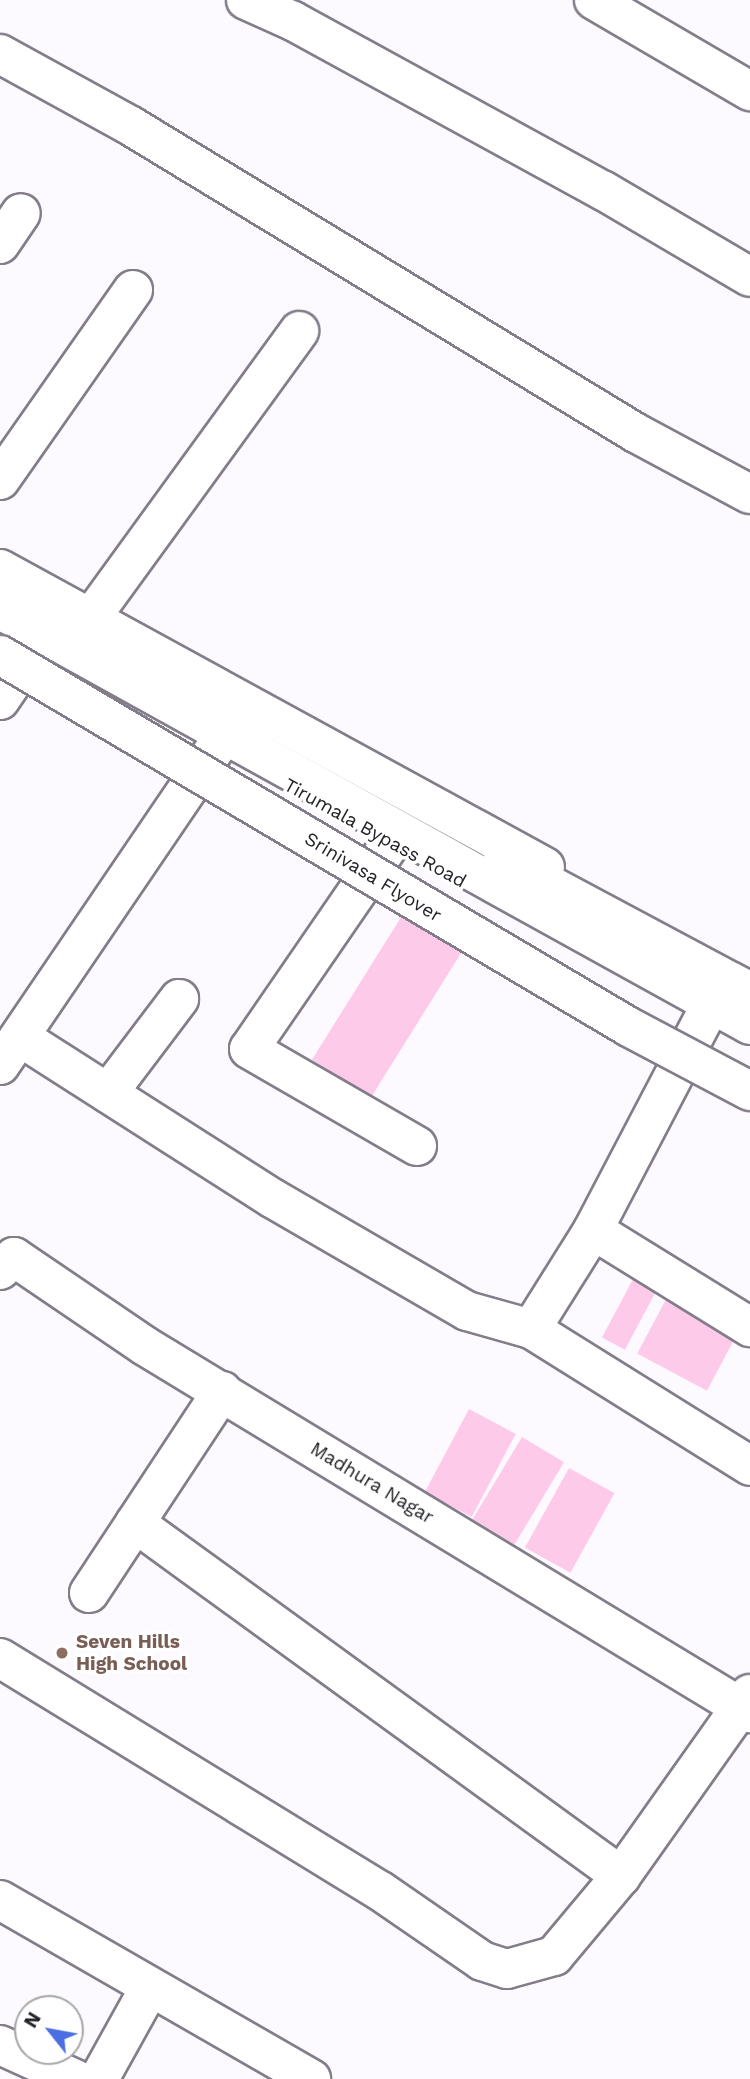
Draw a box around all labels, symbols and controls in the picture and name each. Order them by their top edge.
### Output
street label: Tirumala Bypass Road [280,773,470,893]
street label: Srinivasa Flyover [300,827,446,927]
street label: Madhura Nagar [306,1437,438,1529]
place label: Seven Hills High School [76,1631,187,1675]
marker: Seven Hills High School [54,1645,70,1661]
north arrow [14,1995,84,2065]
text: N [19,2008,46,2032]

